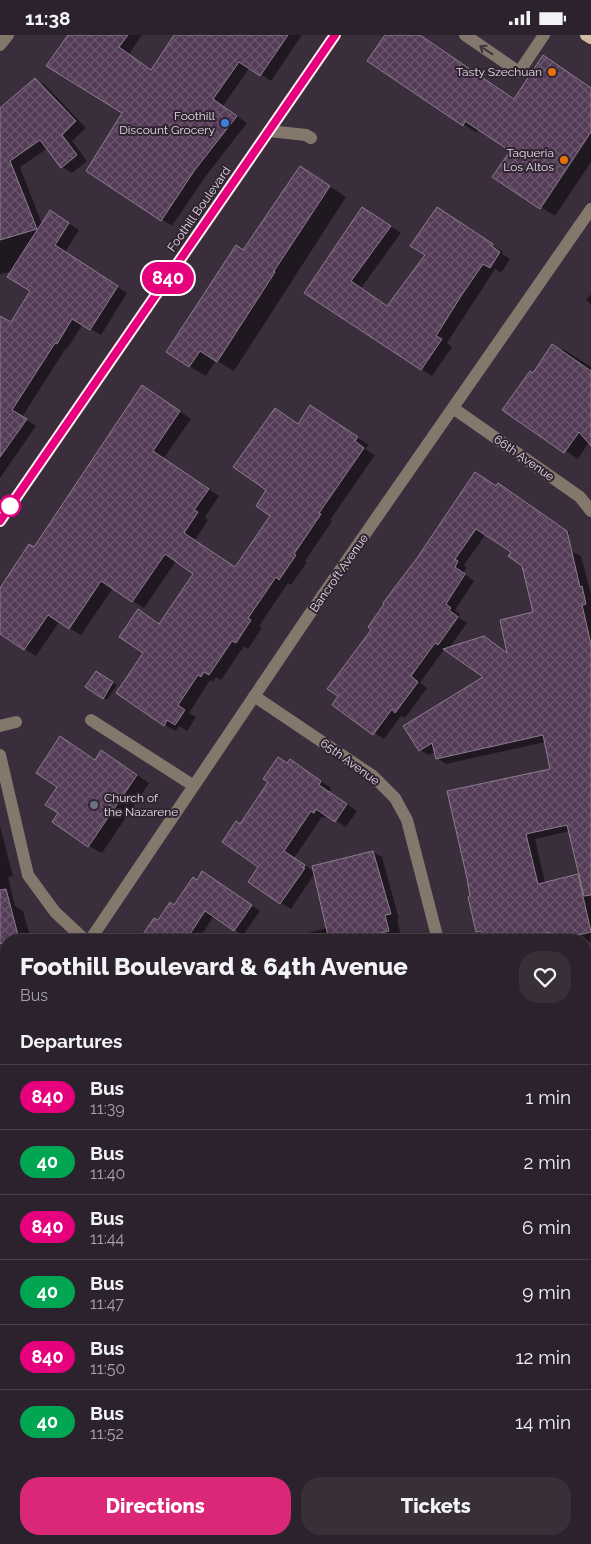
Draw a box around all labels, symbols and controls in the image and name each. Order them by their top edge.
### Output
text: 11:38 [25,7,71,29]
one-way arrow [480,44,494,54]
place label: Tasty Szechuan [456,65,542,79]
marker: Tasty Szechuan [546,66,558,78]
place label: Foothill Discount Grocery [119,109,216,137]
marker: Foothill Discount Grocery [219,117,231,129]
place label: Taqueria Los Altos [503,146,554,174]
marker: Taqueria Los Altos [558,154,570,166]
street label: Foothill Boulevard [164,164,234,254]
line badge: 840 [139,262,197,294]
text: 840 [152,267,184,288]
street label: 66th Avenue [491,432,557,484]
unlabelled marker [0,495,21,517]
street label: Bancroft Avenue [307,531,371,615]
street label: 65th Avenue [318,736,382,788]
place label: Church of the Nazarene [104,791,178,819]
marker: Church of the Nazarene [88,799,100,811]
button: heart [519,951,571,1003]
text: Foothill Boulevard & 64th Avenue [20,952,408,981]
text: Bus [20,986,48,1005]
text: Departures [20,1030,122,1052]
text: Bus [90,1077,124,1099]
text: 840 [31,1086,64,1107]
text: 1 min [525,1086,571,1108]
text: 11:39 [90,1099,125,1118]
text: Bus [90,1142,124,1164]
text: 40 [37,1151,58,1172]
text: 2 min [524,1151,571,1173]
text: 11:40 [90,1164,125,1183]
text: Bus [90,1207,124,1229]
text: 840 [31,1216,64,1237]
text: 6 min [522,1216,571,1238]
text: 11:44 [90,1229,124,1248]
text: Bus [90,1272,124,1294]
text: 40 [37,1281,58,1302]
text: 9 min [522,1281,571,1303]
text: 11:47 [90,1294,124,1313]
text: Bus [90,1337,124,1359]
text: 840 [31,1346,64,1367]
text: 12 min [515,1346,571,1368]
text: 11:50 [90,1359,125,1378]
text: Bus [90,1402,124,1424]
text: 40 [37,1411,58,1432]
text: 14 min [515,1411,571,1433]
text: 11:52 [90,1424,124,1443]
button: Directions [20,1477,291,1535]
button: Tickets [301,1477,571,1535]

